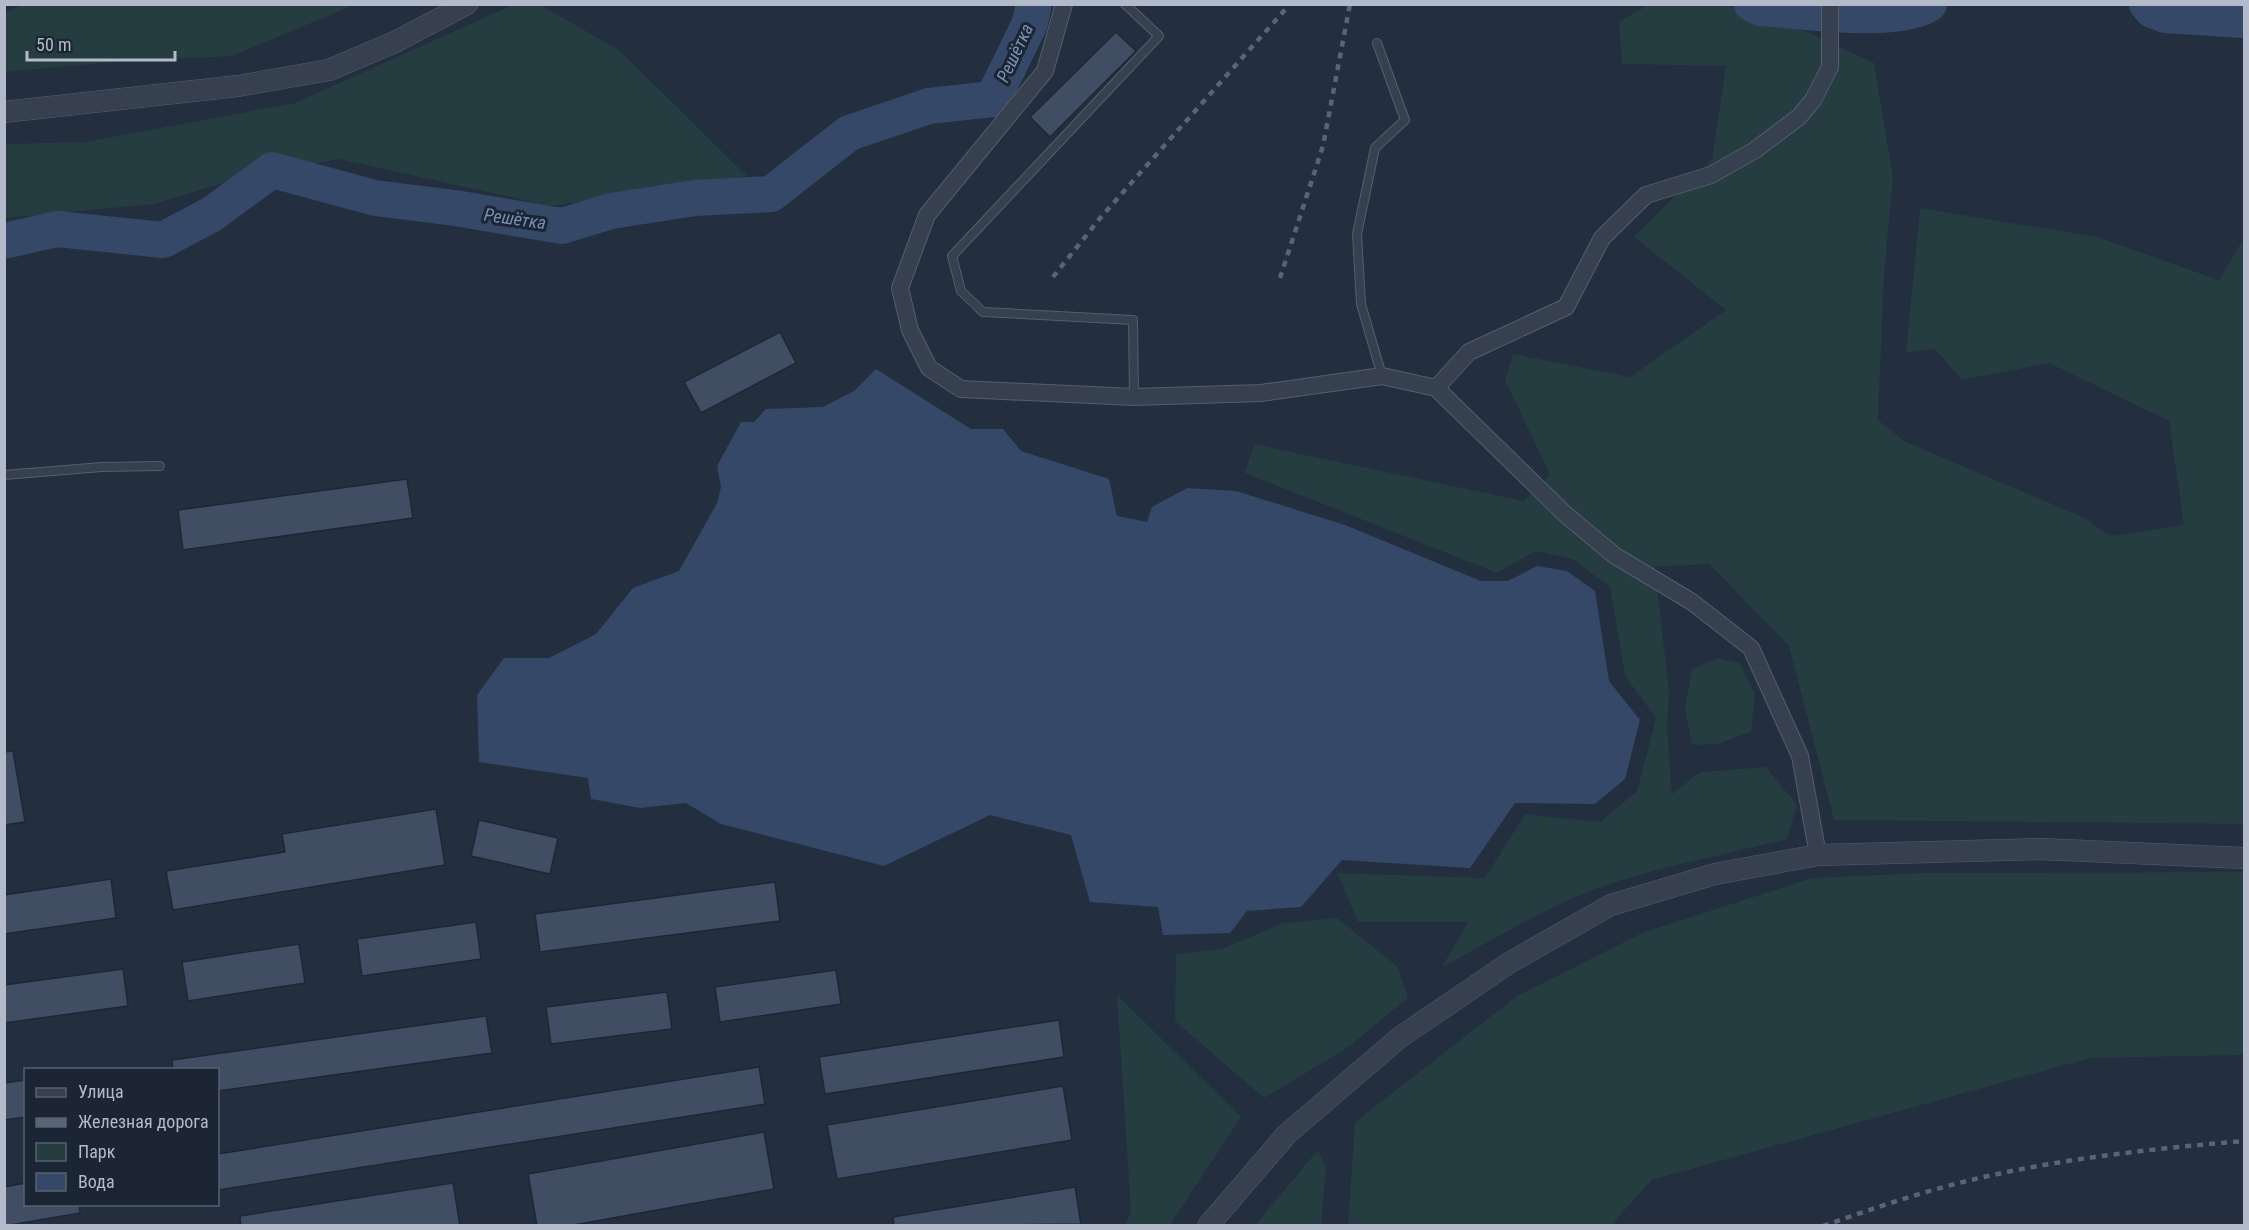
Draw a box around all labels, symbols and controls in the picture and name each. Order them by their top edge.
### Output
water label: Решётка [992,20,1037,85]
scale bar [27,24,176,62]
text: 50 m [36,34,71,55]
water label: Решётка [483,204,547,233]
legend [24,1068,219,1206]
text: Улица [78,1081,124,1102]
text: Железная дорога [78,1111,209,1132]
text: Парк [78,1141,116,1162]
text: Вода [78,1171,115,1192]

